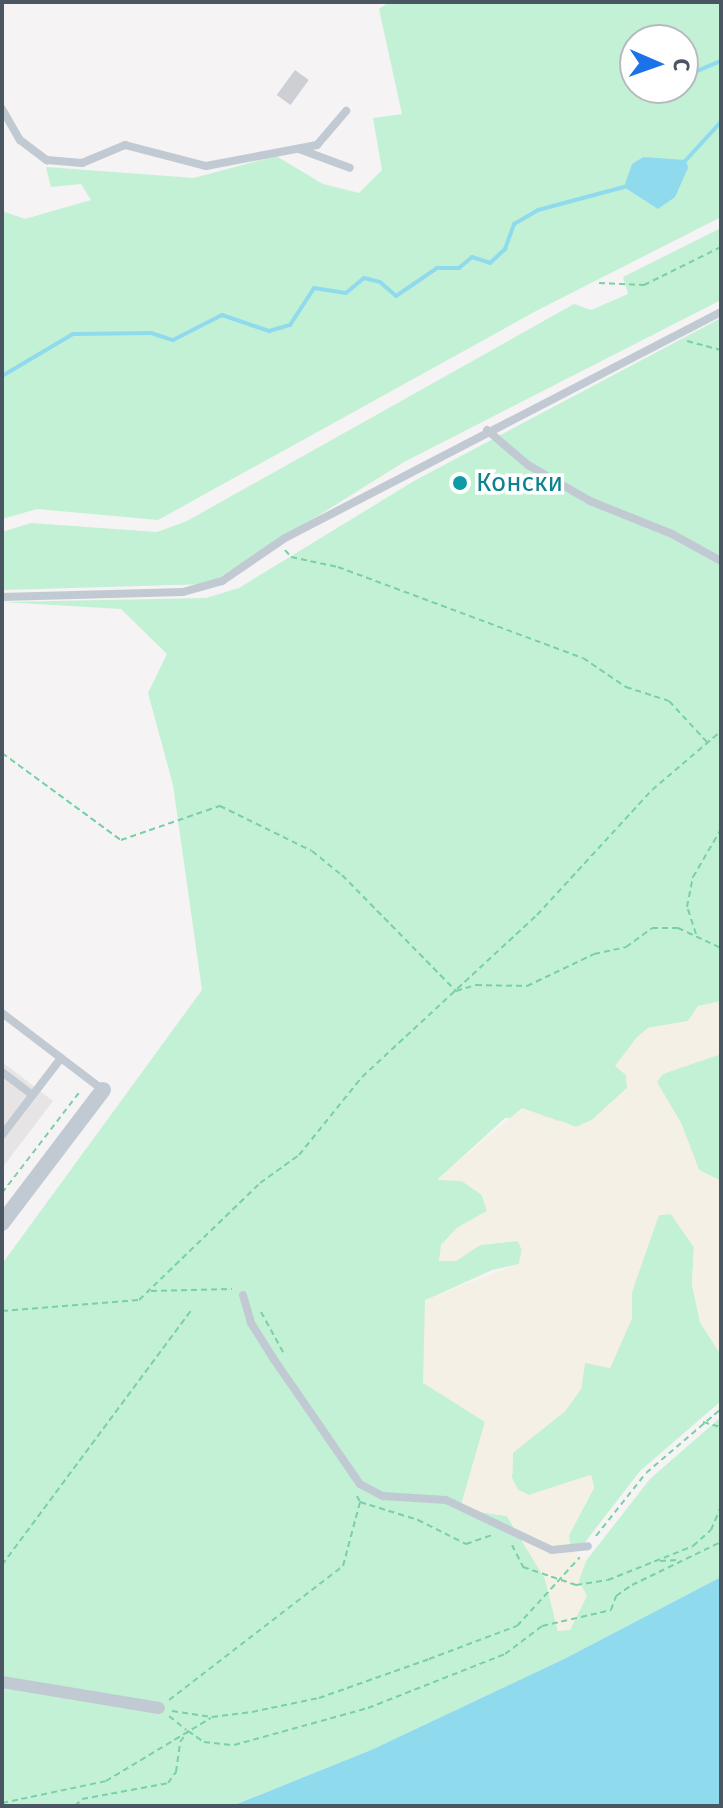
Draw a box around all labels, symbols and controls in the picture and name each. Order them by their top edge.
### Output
north arrow [619,24,699,104]
text: С [668,58,695,72]
place label: Конски [476,467,563,499]
marker: Конски [451,474,469,492]

